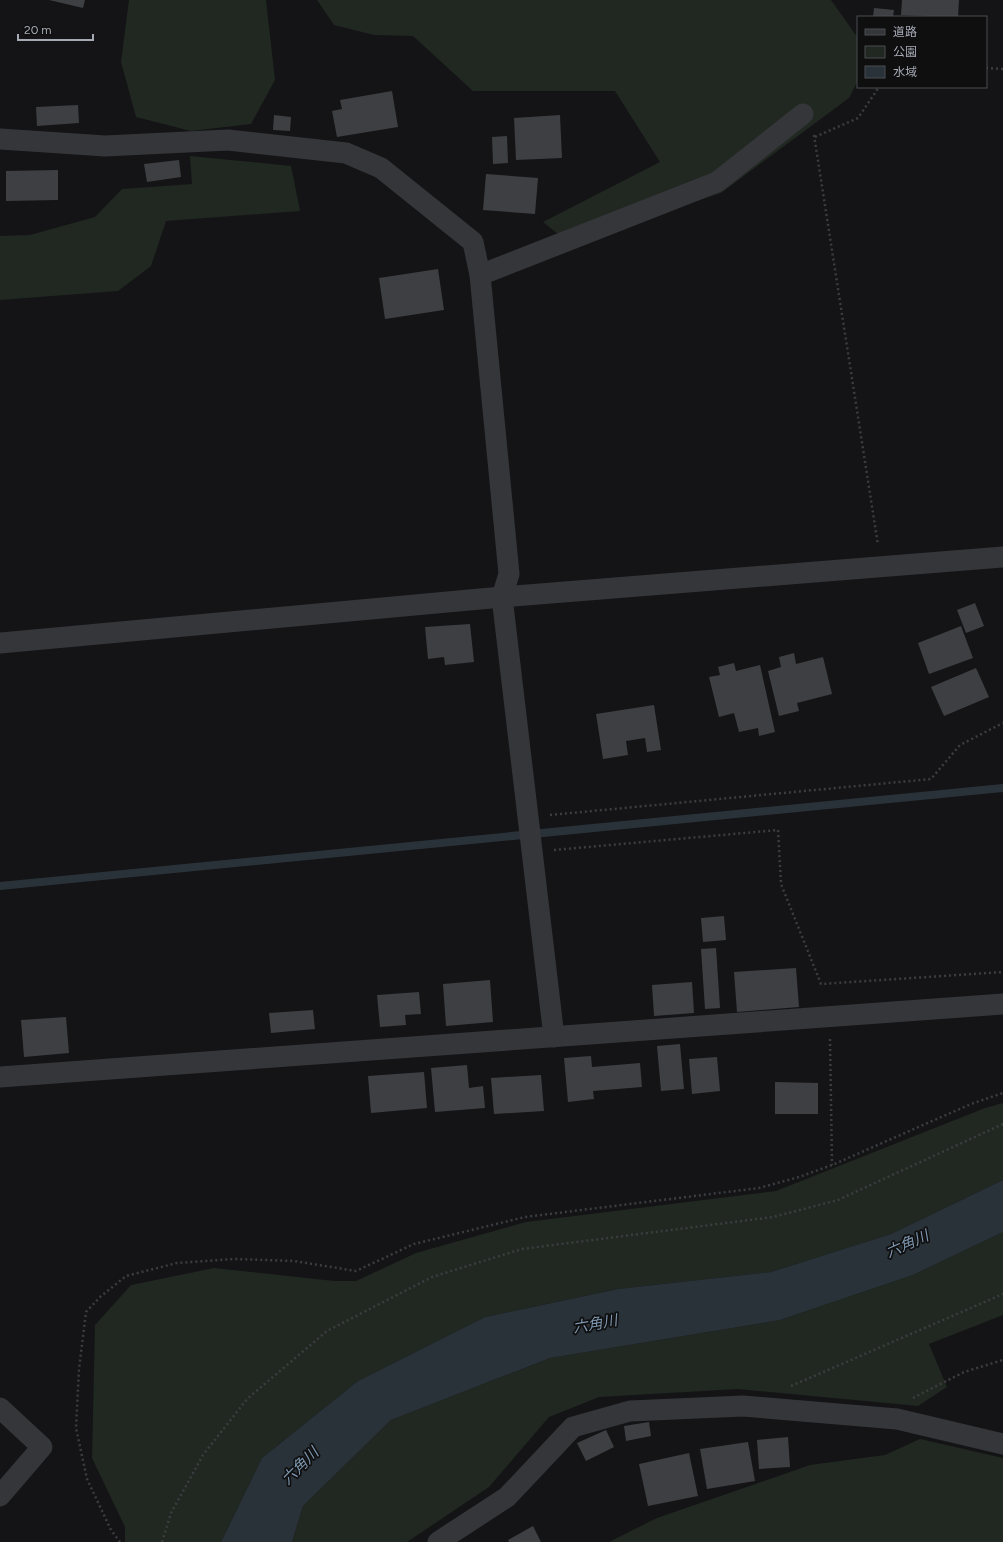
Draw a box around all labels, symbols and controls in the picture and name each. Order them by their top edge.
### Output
scale bar [18,16,93,42]
legend [857,16,987,88]
text: 20 m [24,23,52,37]
text: 道路 [893,25,917,39]
text: 公園 [893,45,917,59]
text: 水域 [893,65,917,79]
water label: 六角川 [883,1226,933,1261]
water label: 六角川 [571,1311,621,1337]
water label: 六角川 [278,1442,324,1488]

